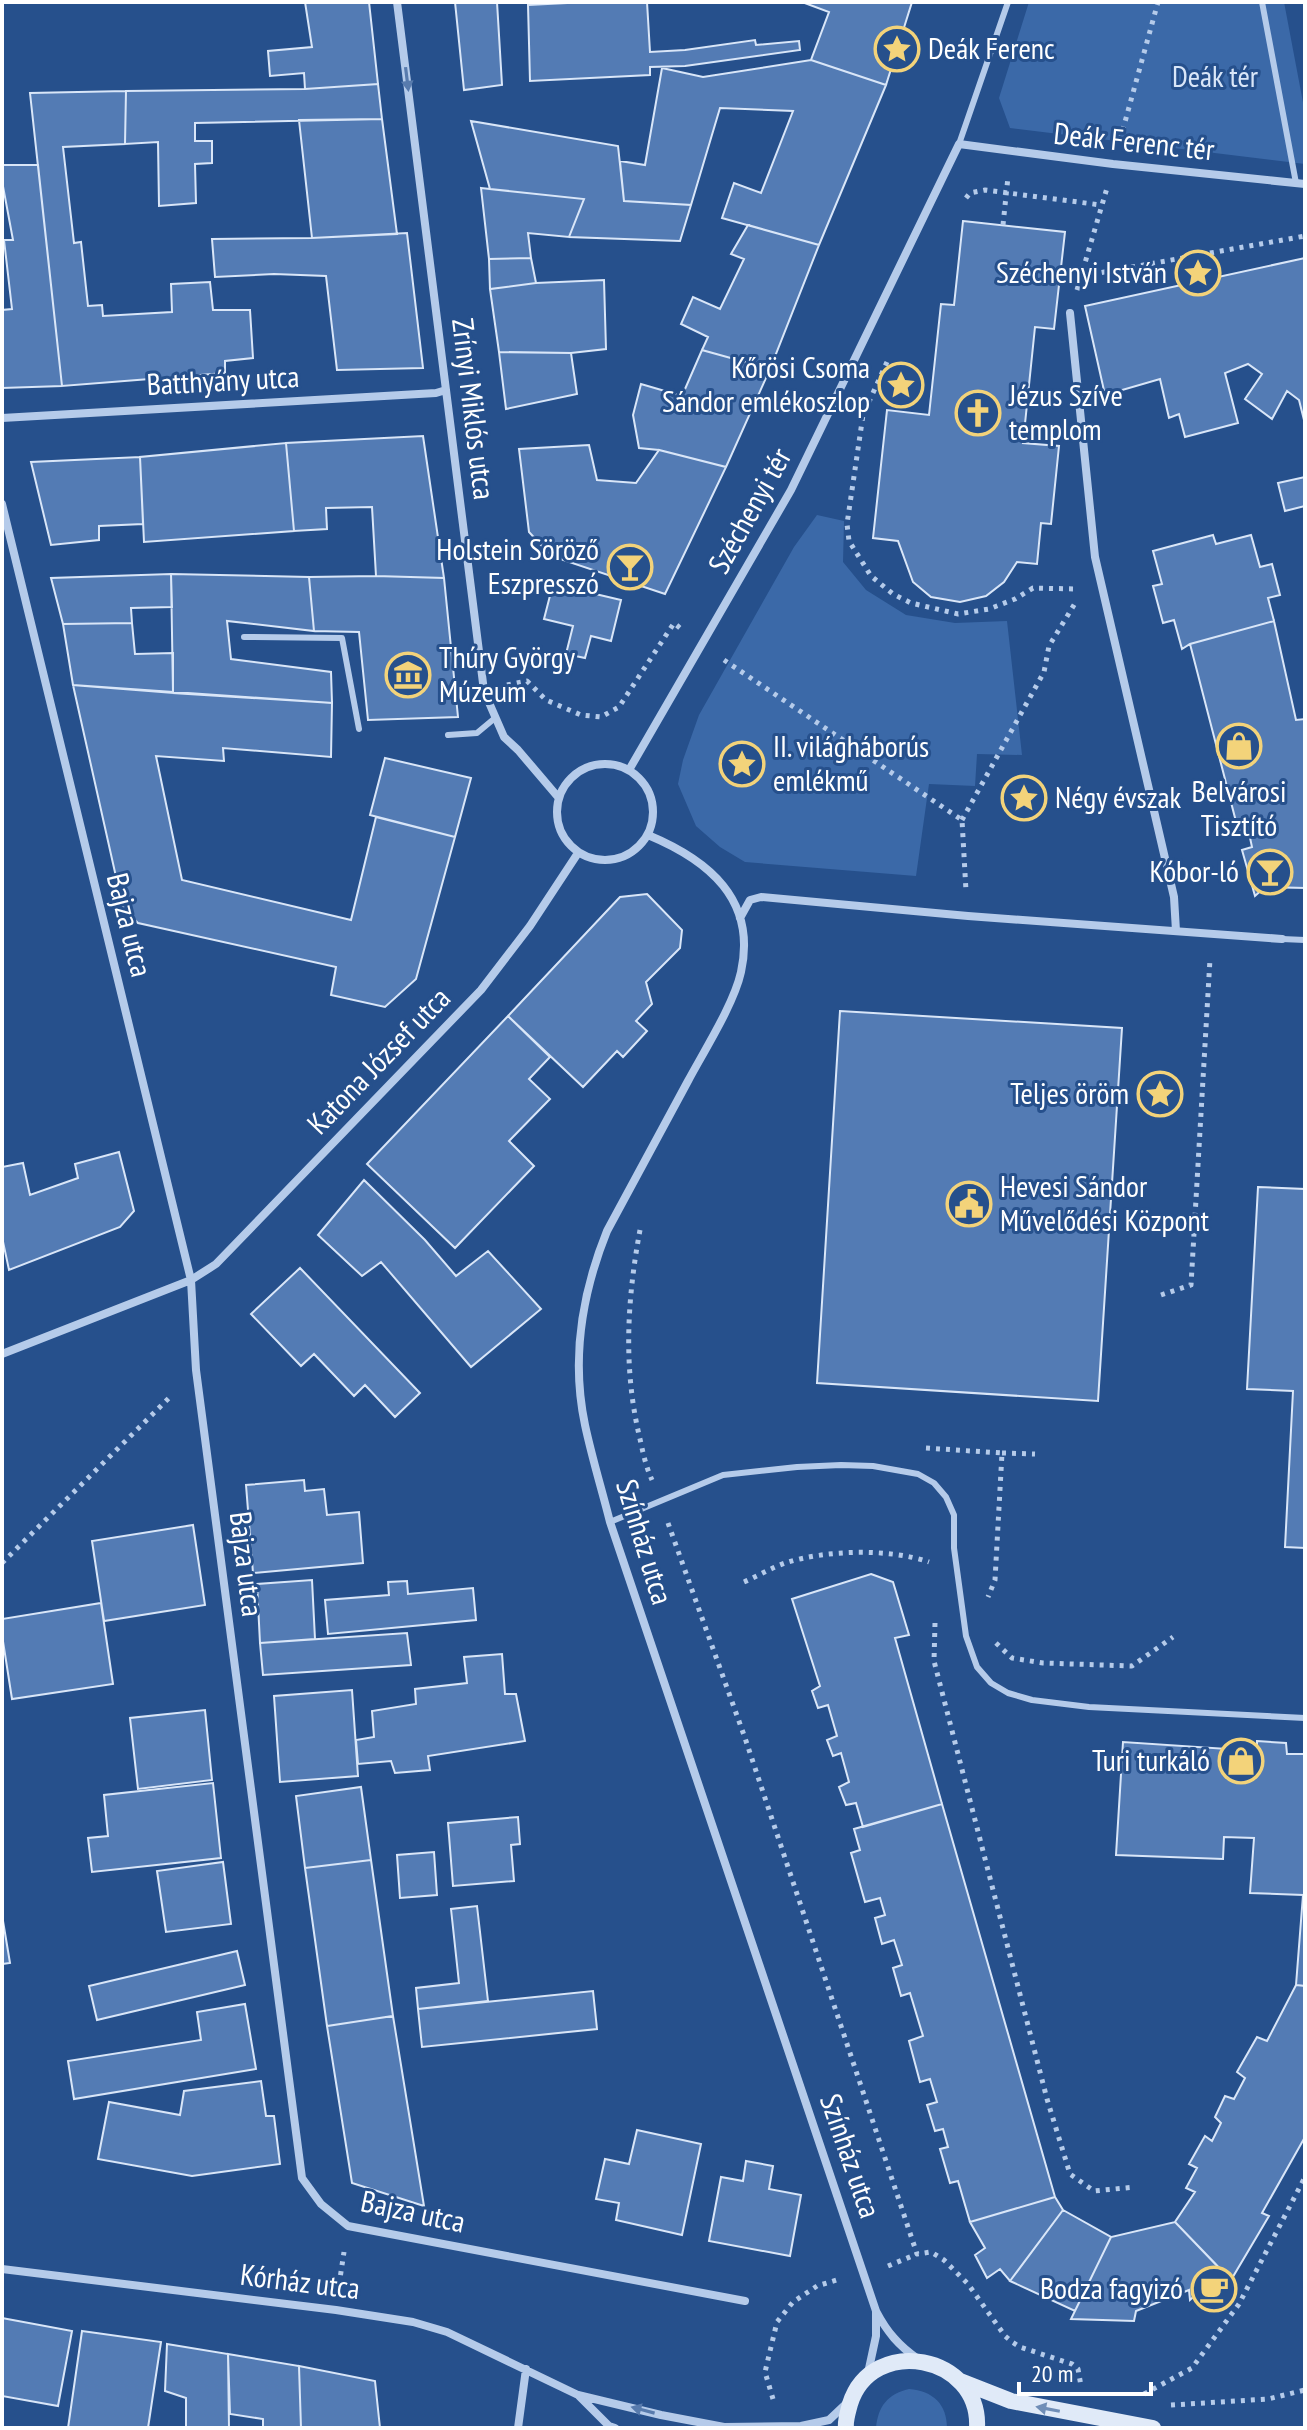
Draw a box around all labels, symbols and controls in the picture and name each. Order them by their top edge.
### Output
place icon: Deák Ferenc [873,25,921,73]
place label: Deák Ferenc [928,28,1055,67]
park label: Deák tér [1172,56,1259,95]
one-way arrow [401,67,414,92]
street label: Deák Ferenc tér [1052,113,1217,168]
place icon: Széchenyi István [1174,249,1222,297]
place label: Széchenyi István [996,252,1167,291]
street label: Zrínyi Miklós utca [444,316,505,502]
place label: Kőrösi Csoma Sándor emlékoszlop [662,347,870,420]
street label: Batthyány utca [146,356,300,403]
place icon: Kőrösi Csoma Sándor emlékoszlop [877,361,925,409]
place label: Jézus Szíve templom [1008,375,1123,448]
church icon: Jézus Szíve templom [954,389,1002,437]
street label: Széchenyi tér [698,440,799,580]
place label: Holstein Söröző Eszpresszó [436,529,599,602]
bar icon: Holstein Söröző Eszpresszó [606,543,654,591]
place label: Thúry György Múzeum [439,637,576,710]
museum icon: Thúry György Múzeum [384,651,432,699]
shop icon: Belvárosi Tisztító [1215,722,1263,770]
place label: II. világháborús emlékmű [773,726,929,799]
place icon: II. világháborús emlékmű [718,740,766,788]
place label: Belvárosi Tisztító [1192,771,1286,844]
place icon: Négy évszak [1000,774,1048,822]
place label: Négy évszak [1055,777,1181,816]
bar icon: Kóbor-ló [1246,848,1294,896]
place label: Kóbor-ló [1150,851,1239,890]
street label: Bajza utca [99,869,162,981]
street label: Katona József utca [298,978,458,1142]
place icon: Teljes öröm [1136,1070,1184,1118]
place label: Teljes öröm [1010,1073,1129,1112]
place label: Hevesi Sándor Művelődési Központ [1000,1166,1210,1239]
public building icon: Hevesi Sándor Művelődési Központ [945,1180,993,1228]
street label: Színház utca [608,1474,683,1609]
street label: Bajza utca [222,1509,273,1619]
shop icon: Turi turkáló [1217,1737,1265,1785]
place label: Turi turkáló [1092,1740,1210,1779]
street label: Színház utca [812,2088,891,2223]
street label: Bajza utca [358,2180,469,2241]
street label: Kórház utca [238,2254,362,2307]
cafe icon: Bodza fagyizó [1190,2265,1238,2313]
place label: Bodza fagyizó [1040,2268,1183,2307]
scale bar [1019,2346,1151,2396]
text: 20 m [1031,2358,1073,2389]
one-way arrow [1036,2402,1061,2414]
one-way arrow [631,2403,656,2415]

